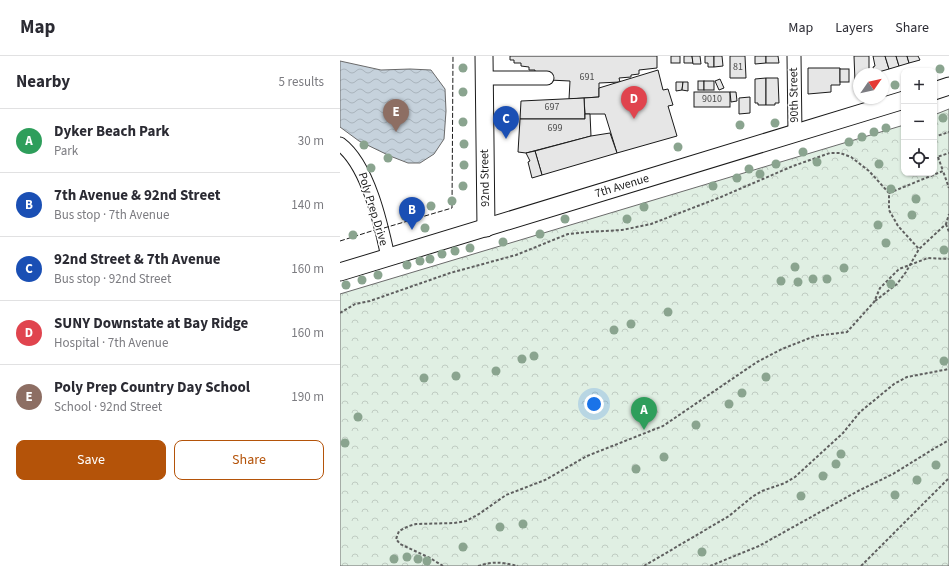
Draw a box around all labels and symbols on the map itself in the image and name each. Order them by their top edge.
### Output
house number: 81 [733,60,743,74]
street label: 90th Street [785,67,803,123]
north arrow [853,68,889,104]
house number: 691 [580,70,594,84]
pin: D [621,86,647,119]
house number: 9010 [702,92,722,106]
pin: E [383,99,409,132]
house number: 697 [545,100,559,114]
pin: C [493,106,519,139]
house number: 699 [548,121,562,135]
street label: 92nd Street [476,149,494,207]
street label: Poly Prep Drive [354,170,392,248]
street label: 7th Avenue [593,170,651,202]
pin: B [399,197,425,230]
your location [584,394,604,414]
pin: A [631,397,657,430]

